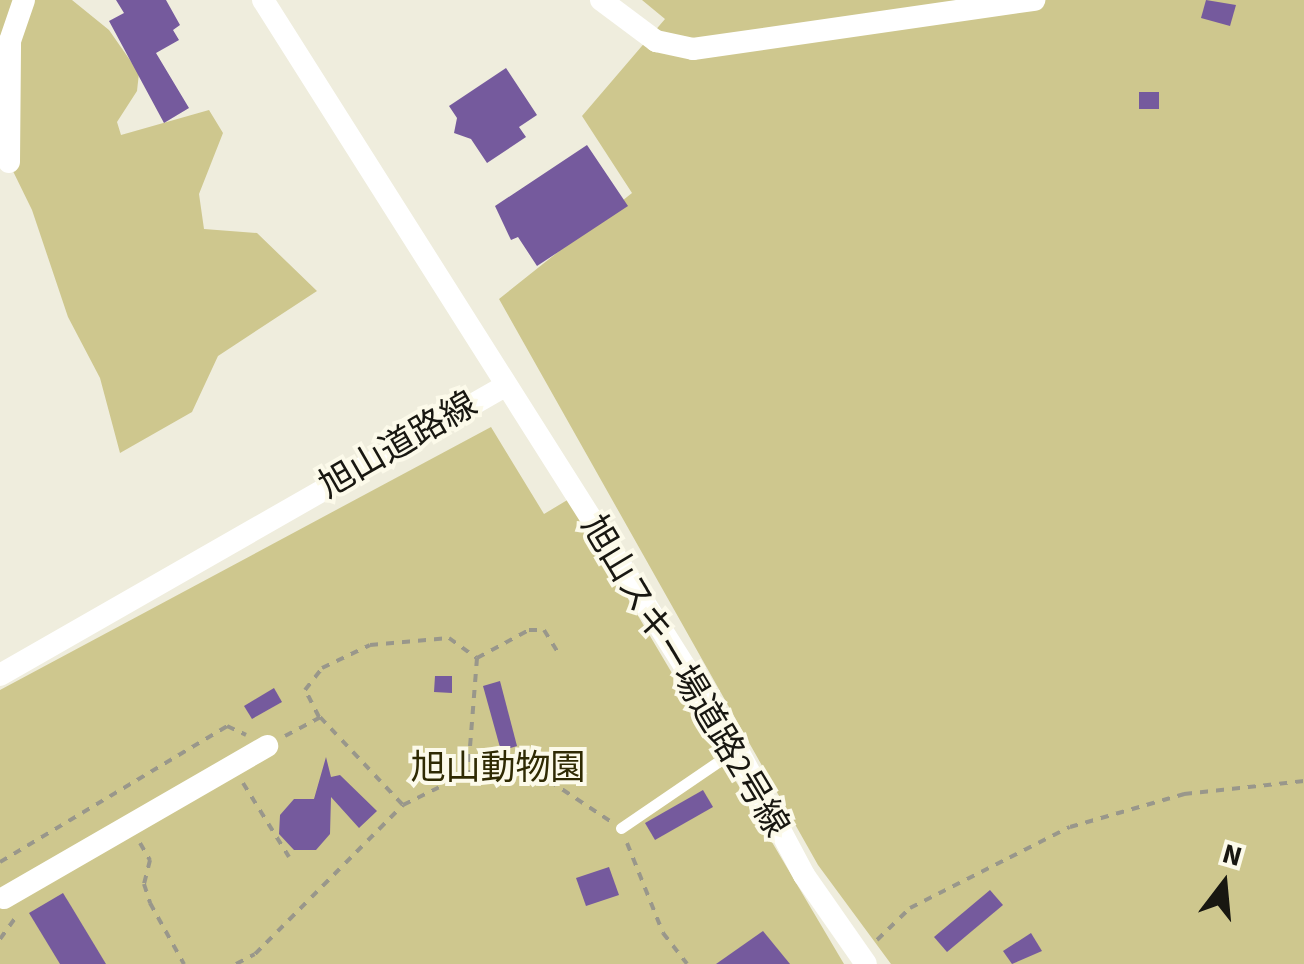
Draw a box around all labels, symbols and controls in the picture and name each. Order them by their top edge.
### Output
street label: 旭山道路線 [312,383,484,507]
street label: 旭山スキー場道路2号線 [572,508,798,844]
park label: 旭山動物園 [411,747,585,789]
text: N [1218,833,1247,877]
north arrow [1174,834,1274,934]

